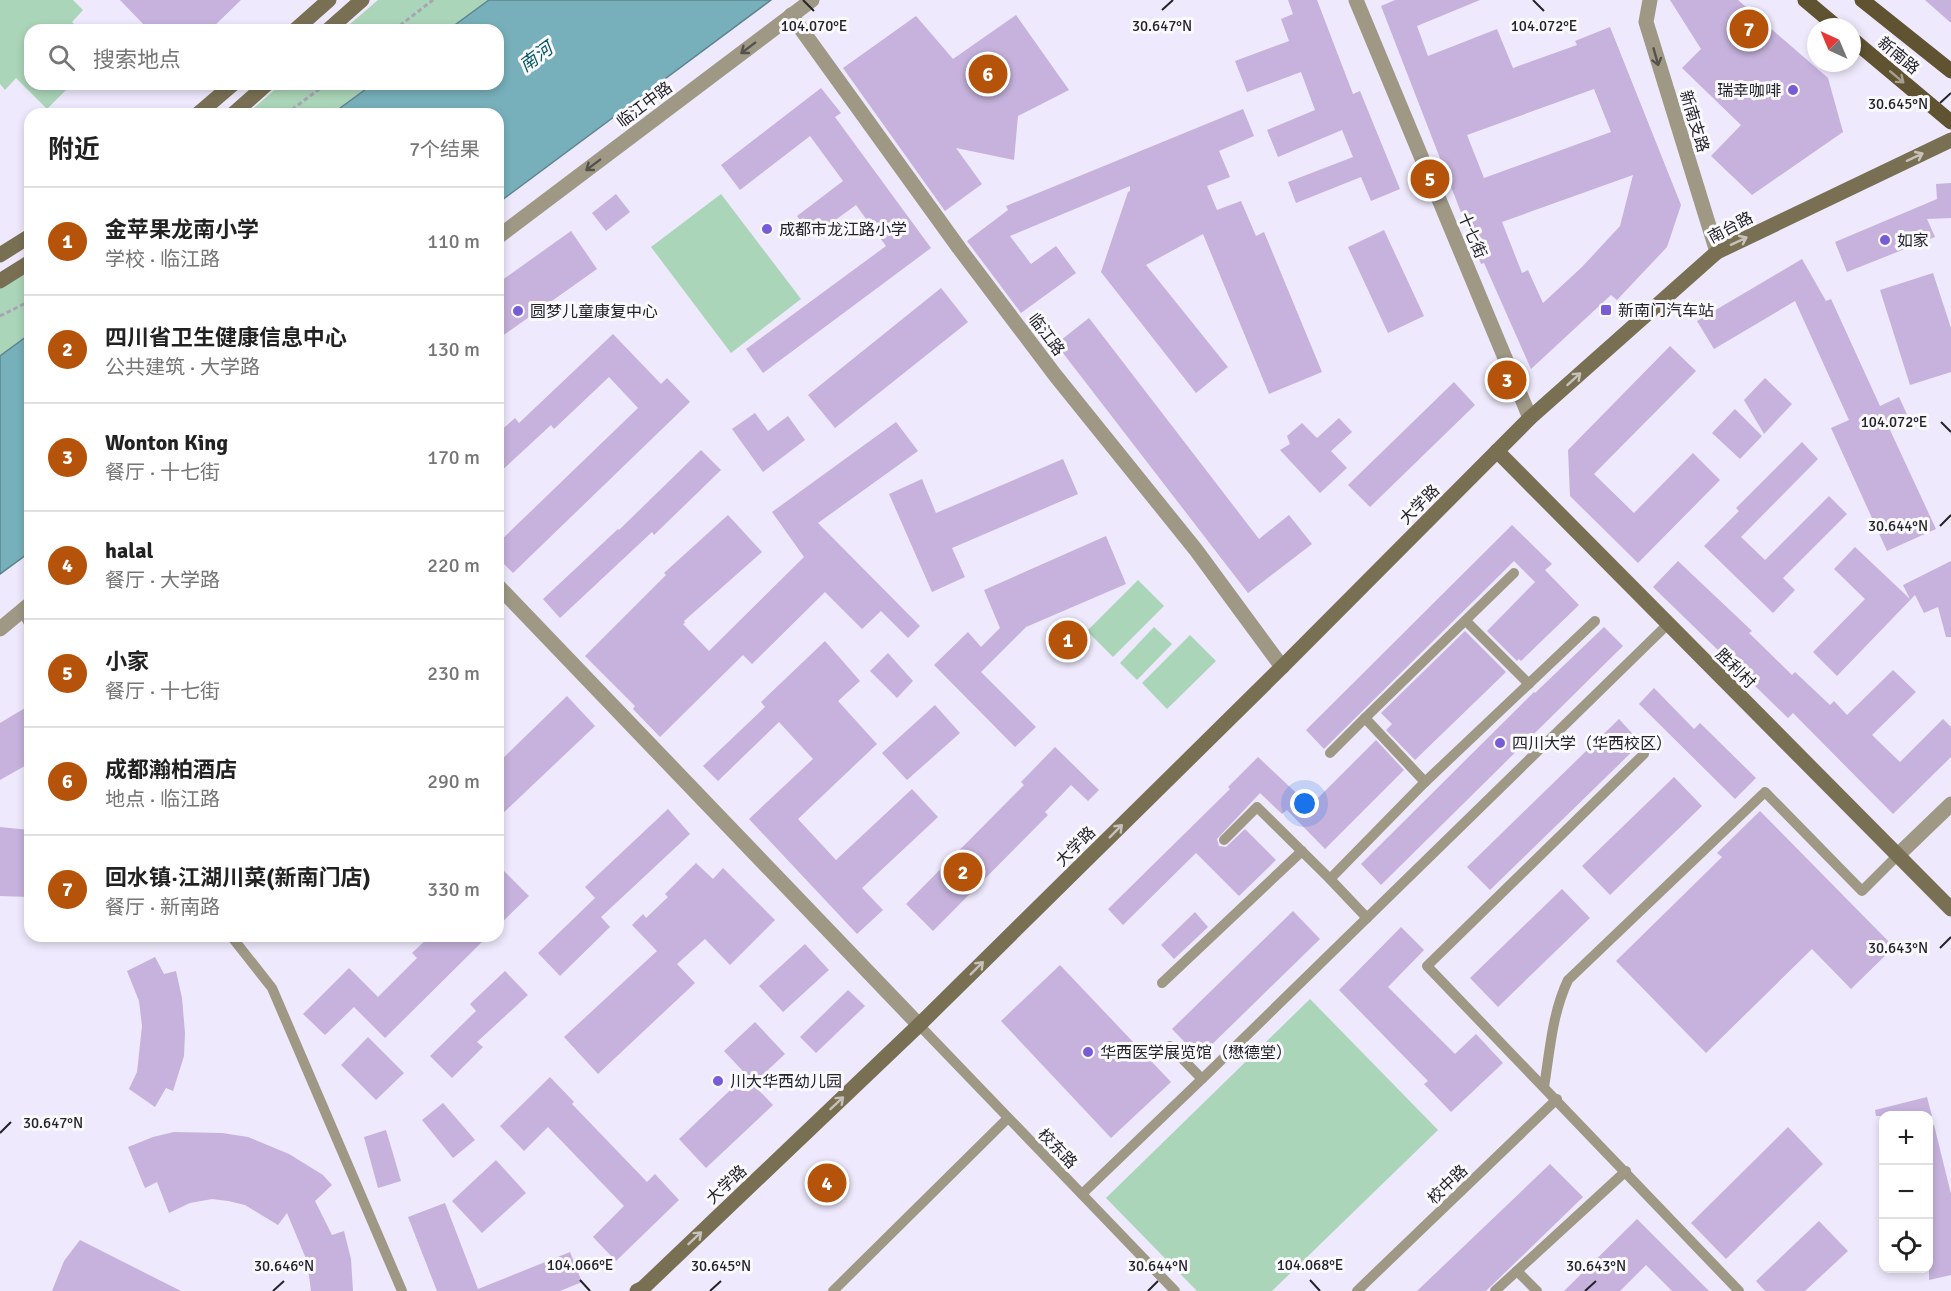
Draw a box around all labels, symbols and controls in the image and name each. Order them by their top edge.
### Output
pin: 7 [1730,6,1768,51]
text: 104.070°E [781,17,847,35]
text: 30.647°N [1132,17,1192,35]
text: 104.072°E [1511,17,1577,35]
north arrow [1807,18,1861,72]
search box [24,24,504,90]
street label: 新南路 [1874,33,1923,79]
water label: 南河 [515,36,559,76]
icon: search [45,41,78,74]
one-way arrow [741,41,757,54]
text: 搜索地点 [93,46,181,73]
one-way arrow [1651,47,1662,66]
pin: 6 [968,52,1008,97]
one-way arrow [1889,70,1905,83]
street label: 临江中路 [613,78,676,132]
place label: 瑞幸咖啡 [1717,81,1781,101]
marker: 瑞幸咖啡 [1786,83,1800,97]
street label: 新南支路 [1675,88,1713,155]
text: 30.645°N [1868,95,1928,113]
text: 附近 [48,134,100,166]
text: 7个结果 [409,137,480,162]
one-way arrow [1905,151,1923,163]
pin: 5 [1410,156,1450,201]
one-way arrow [585,159,601,172]
street label: 南台路 [1705,208,1756,248]
street label: 十七街 [1453,209,1491,261]
text: 金苹果龙南小学 [105,216,259,243]
place label: 成都市龙江路小学 [779,220,907,240]
marker: 成都市龙江路小学 [760,222,774,236]
text: 1 [62,229,73,254]
text: 110 m [427,229,480,254]
place label: 如家 [1897,231,1929,251]
marker: 如家 [1878,233,1892,247]
one-way arrow [1729,235,1747,247]
text: 学校 · 临江路 [105,247,220,272]
place label: 新南门汽车站 [1618,301,1714,321]
place label: 圆梦儿童康复中心 [530,302,658,322]
marker: 新南门汽车站 [1599,303,1613,317]
marker: 圆梦儿童康复中心 [511,304,525,318]
street label: 临江路 [1024,309,1069,360]
text: 四川省卫生健康信息中心 [105,324,347,351]
text: 2 [62,337,73,362]
text: 130 m [427,337,480,362]
text: 公共建筑 · 大学路 [105,355,260,380]
pin: 3 [1488,358,1526,403]
one-way arrow [1566,372,1581,386]
text: 104.072°E [1861,413,1927,431]
text: Wonton King [105,429,228,456]
text: 3 [62,445,73,470]
text: 170 m [427,445,480,470]
text: 餐厅 · 十七街 [105,460,220,485]
street label: 大学路 [1396,481,1444,529]
text: 30.644°N [1868,517,1928,535]
text: halal [105,537,153,564]
text: 4 [62,553,73,578]
text: 220 m [427,553,480,578]
text: 餐厅 · 大学路 [105,568,220,593]
pin: 1 [1048,618,1088,662]
street label: 胜利村 [1711,645,1759,693]
text: 小家 [105,648,149,675]
text: 5 [62,661,73,686]
text: 230 m [427,661,480,686]
text: 餐厅 · 十七街 [105,679,220,704]
place label: 四川大学（华西校区） [1512,734,1672,754]
marker: 四川大学（华西校区） [1493,736,1507,750]
text: 成都瀚柏酒店 [105,756,237,783]
text: 6 [62,769,73,794]
text: 290 m [427,769,480,794]
text: 地点 · 临江路 [105,787,220,812]
your location [1290,789,1319,818]
street label: 大学路 [1052,823,1100,871]
one-way arrow [1108,824,1123,839]
pin: 2 [944,850,982,894]
text: 回水镇·江湖川菜(新南门店) [105,864,371,891]
text: 7 [62,877,73,902]
text: 330 m [427,877,480,902]
text: 餐厅 · 新南路 [105,895,220,920]
text: 30.643°N [1868,939,1928,957]
one-way arrow [970,961,985,976]
place label: 华西医学展览馆（懋德堂） [1100,1043,1292,1063]
marker: 华西医学展览馆（懋德堂） [1081,1045,1095,1059]
place label: 川大华西幼儿园 [730,1072,842,1092]
marker: 川大华西幼儿园 [711,1074,725,1088]
one-way arrow [829,1096,844,1111]
map controls [1879,1111,1933,1273]
button: + [1879,1111,1933,1165]
text: 30.647°N [23,1114,83,1132]
street label: 校东路 [1033,1124,1081,1173]
pin: 4 [808,1160,846,1206]
street label: 大学路 [702,1161,751,1208]
street label: 校中路 [1423,1161,1472,1209]
button: − [1879,1165,1933,1219]
button: locate [1879,1219,1933,1273]
one-way arrow [688,1230,703,1245]
text: 104.066°E [547,1256,613,1274]
text: 104.068°E [1277,1256,1343,1274]
text: 30.646°N [254,1257,314,1275]
text: 30.645°N [691,1257,751,1275]
text: 30.644°N [1128,1257,1188,1275]
text: 30.643°N [1566,1257,1626,1275]

